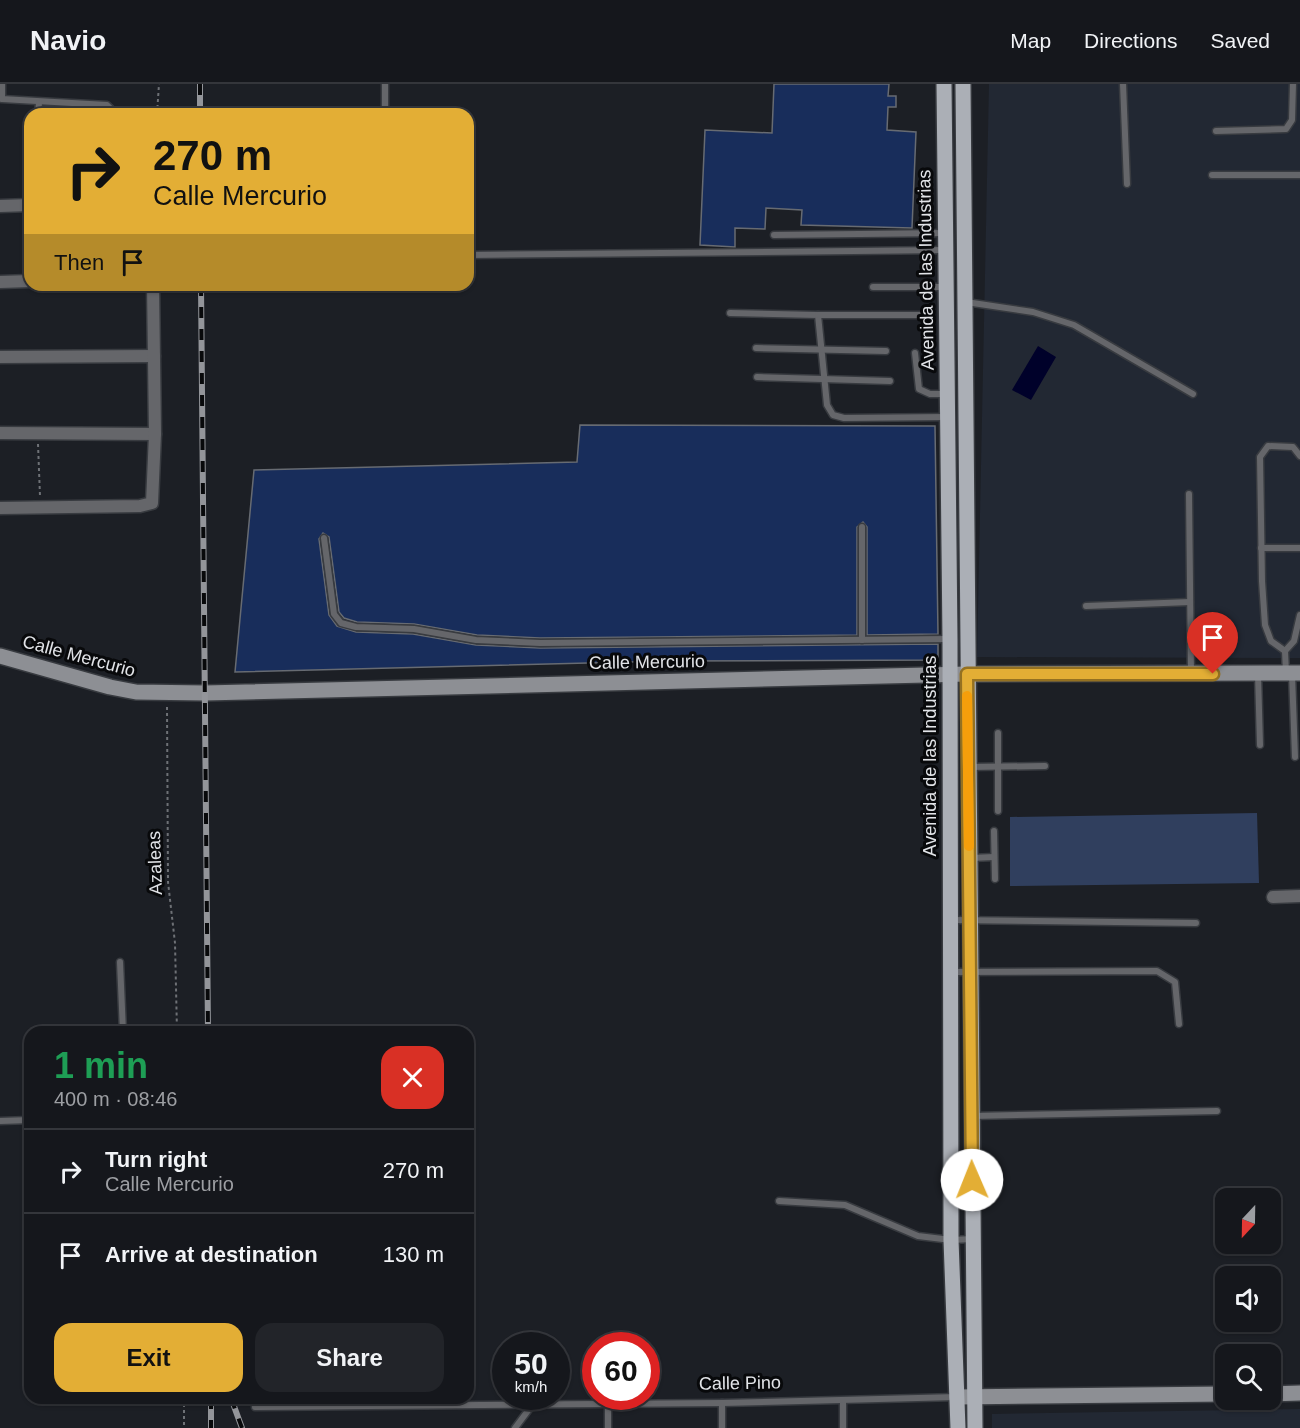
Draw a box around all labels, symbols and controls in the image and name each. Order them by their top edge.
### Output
text: Navio [30,25,106,56]
text: Map [1010,29,1051,52]
text: Directions [1084,29,1177,52]
text: Saved [1210,29,1270,52]
icon: right [54,132,132,210]
text: 270 m [153,132,272,179]
street label: Avenida de las Industrias [914,169,938,371]
text: Calle Mercurio [153,181,327,211]
icon: arrive [116,246,149,279]
text: Then [54,250,104,275]
pin [1187,612,1238,674]
icon: arrive [1196,621,1229,654]
street label: Calle Mercurio [20,631,138,681]
street label: Calle Mercurio [589,651,705,673]
street label: Avenida de las Industrias [920,656,940,856]
street label: Azaleas [144,831,166,895]
text: 1 min [54,1045,148,1086]
button: close [381,1046,444,1109]
text: 400 m · 08:46 [54,1088,177,1110]
text: Turn right [105,1147,207,1172]
position arrow [940,1148,1004,1212]
icon: right [54,1155,87,1188]
text: 270 m [383,1158,444,1183]
text: Calle Mercurio [105,1173,234,1195]
north arrow [1215,1188,1281,1254]
map controls [1215,1188,1281,1410]
icon: arrive [54,1239,87,1272]
text: Arrive at destination [105,1242,318,1267]
text: 130 m [383,1242,444,1267]
button: sound [1215,1266,1281,1332]
button: Exit [54,1323,243,1392]
button: Share [255,1323,444,1392]
speed limit sign: 60 [582,1332,660,1410]
button: search [1215,1344,1281,1410]
text: 50 [514,1347,548,1380]
street label: Calle Pino [699,1372,781,1394]
text: km/h [515,1378,547,1395]

